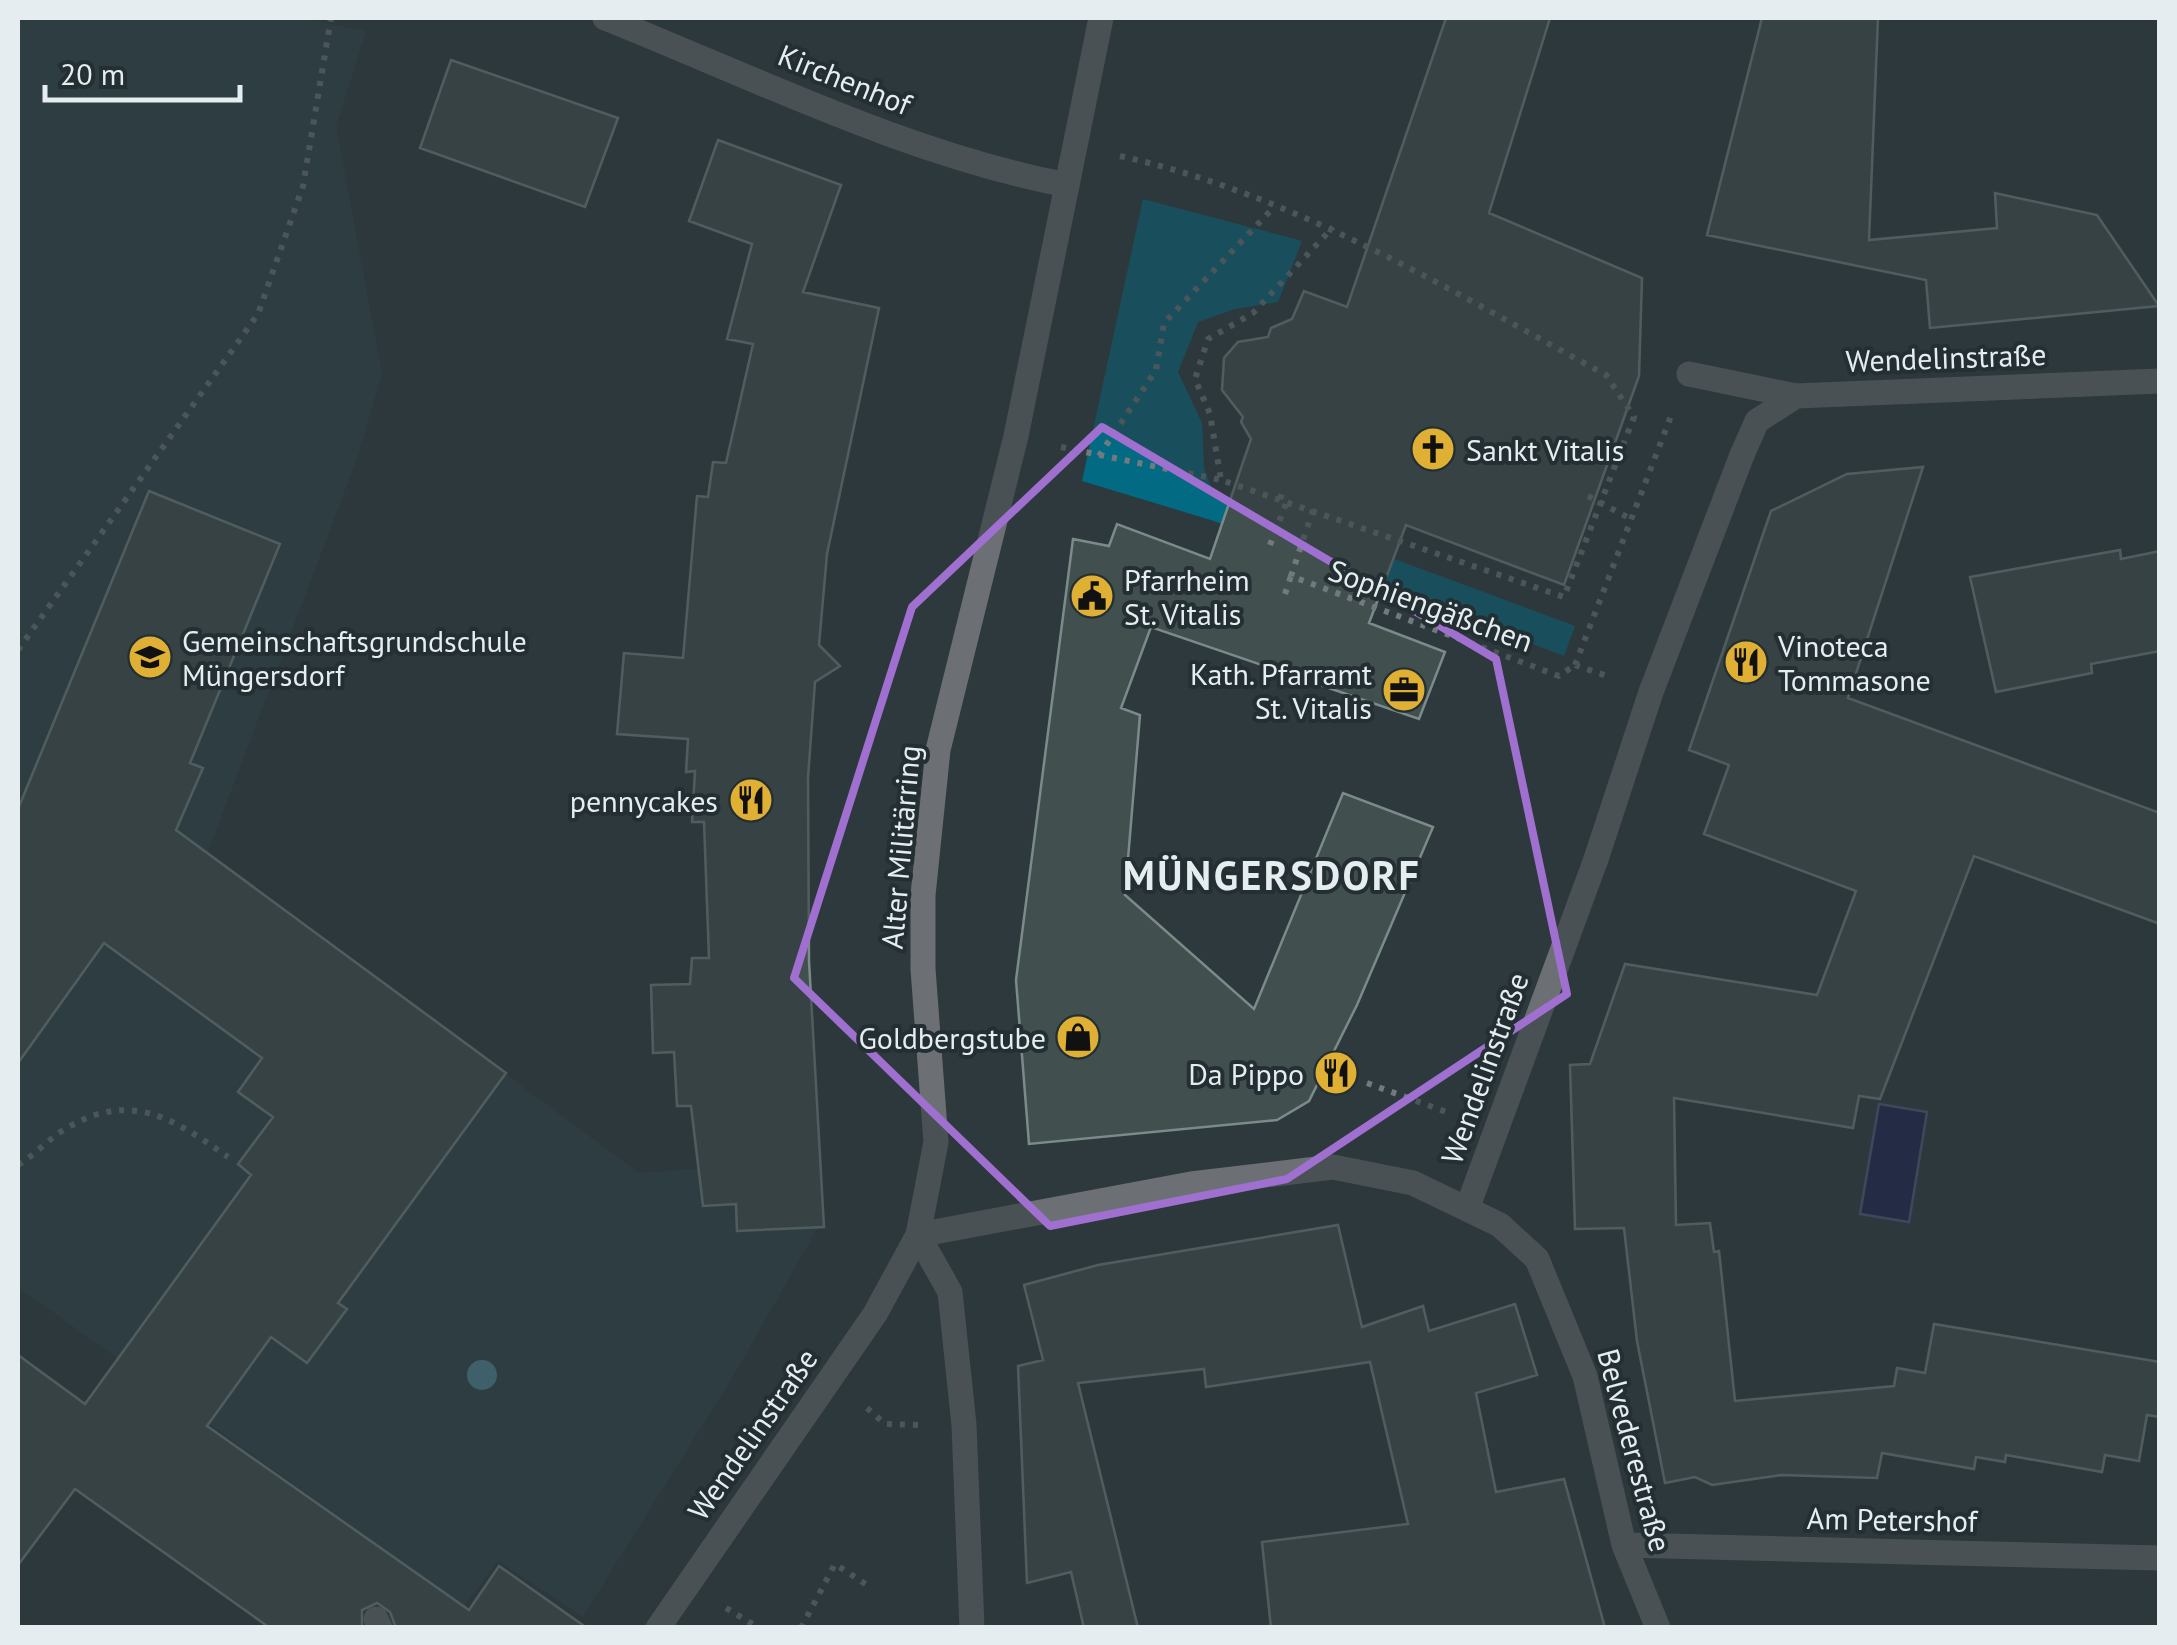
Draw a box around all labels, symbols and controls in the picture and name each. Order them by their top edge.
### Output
street label: Kirchenhof [773,35,918,124]
scale bar [45,40,240,102]
text: 20 m [60,54,125,93]
street label: Wendelinstraße [1845,334,2047,380]
church icon: Sankt Vitalis [1410,426,1456,472]
place label: Sankt Vitalis [1466,430,1624,469]
street label: Sophiengäßchen [1323,550,1539,660]
place label: Pfarrheim St. Vitalis [1124,560,1250,633]
public building icon: Pfarrheim St. Vitalis [1069,573,1115,619]
place label: Gemeinschaftsgrundschule Müngersdorf [182,621,527,694]
place label: Vinoteca Tommasone [1777,626,1931,699]
school or university icon: Gemeinschaftsgrundschule Müngersdorf [127,634,173,680]
restaurant icon: Vinoteca Tommasone [1723,639,1769,685]
place label: Kath. Pfarramt St. Vitalis [1190,654,1372,727]
office icon: Kath. Pfarramt St. Vitalis [1381,667,1427,713]
street label: Alter Militärring [872,744,928,950]
restaurant icon: pennycakes [728,777,774,823]
place label: pennycakes [570,781,718,820]
district label: MÜNGERSDORF [1123,849,1421,901]
street label: Wendelinstraße [1431,967,1537,1169]
shop icon: Goldbergstube [1055,1014,1101,1060]
place label: Goldbergstube [859,1018,1046,1057]
restaurant icon: Da Pippo [1313,1050,1359,1096]
place label: Da Pippo [1188,1054,1304,1093]
street label: Wendelinstraße [678,1341,826,1527]
street label: Belvederestraße [1589,1344,1681,1556]
street label: Am Petershof [1806,1498,1979,1540]

